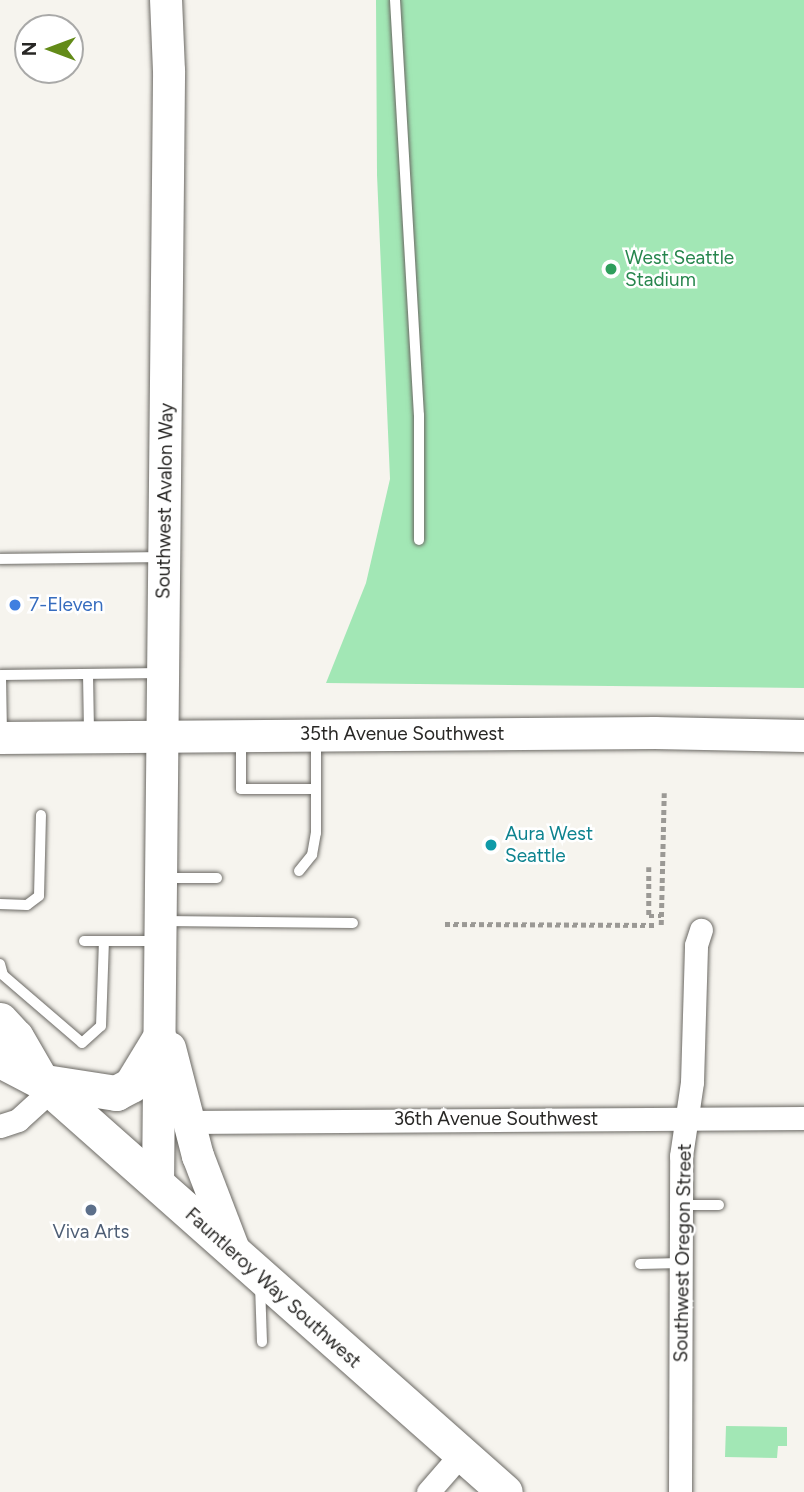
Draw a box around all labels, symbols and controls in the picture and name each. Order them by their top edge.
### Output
north arrow [14,14,84,84]
text: N [18,42,41,56]
place label: West Seattle Stadium [625,247,734,291]
marker: West Seattle Stadium [603,261,619,277]
street label: Southwest Avalon Way [152,403,178,599]
place label: 7-Eleven [29,594,103,616]
marker: 7-Eleven [7,597,23,613]
street label: 35th Avenue Southwest [300,723,504,745]
place label: Aura West Seattle [505,823,593,867]
marker: Aura West Seattle [483,837,499,853]
street label: 36th Avenue Southwest [394,1108,598,1130]
street label: Southwest Oregon Street [670,1143,696,1363]
marker: Viva Arts [83,1202,99,1218]
street label: Fauntleroy Way Southwest [180,1203,366,1373]
place label: Viva Arts [53,1221,129,1243]

